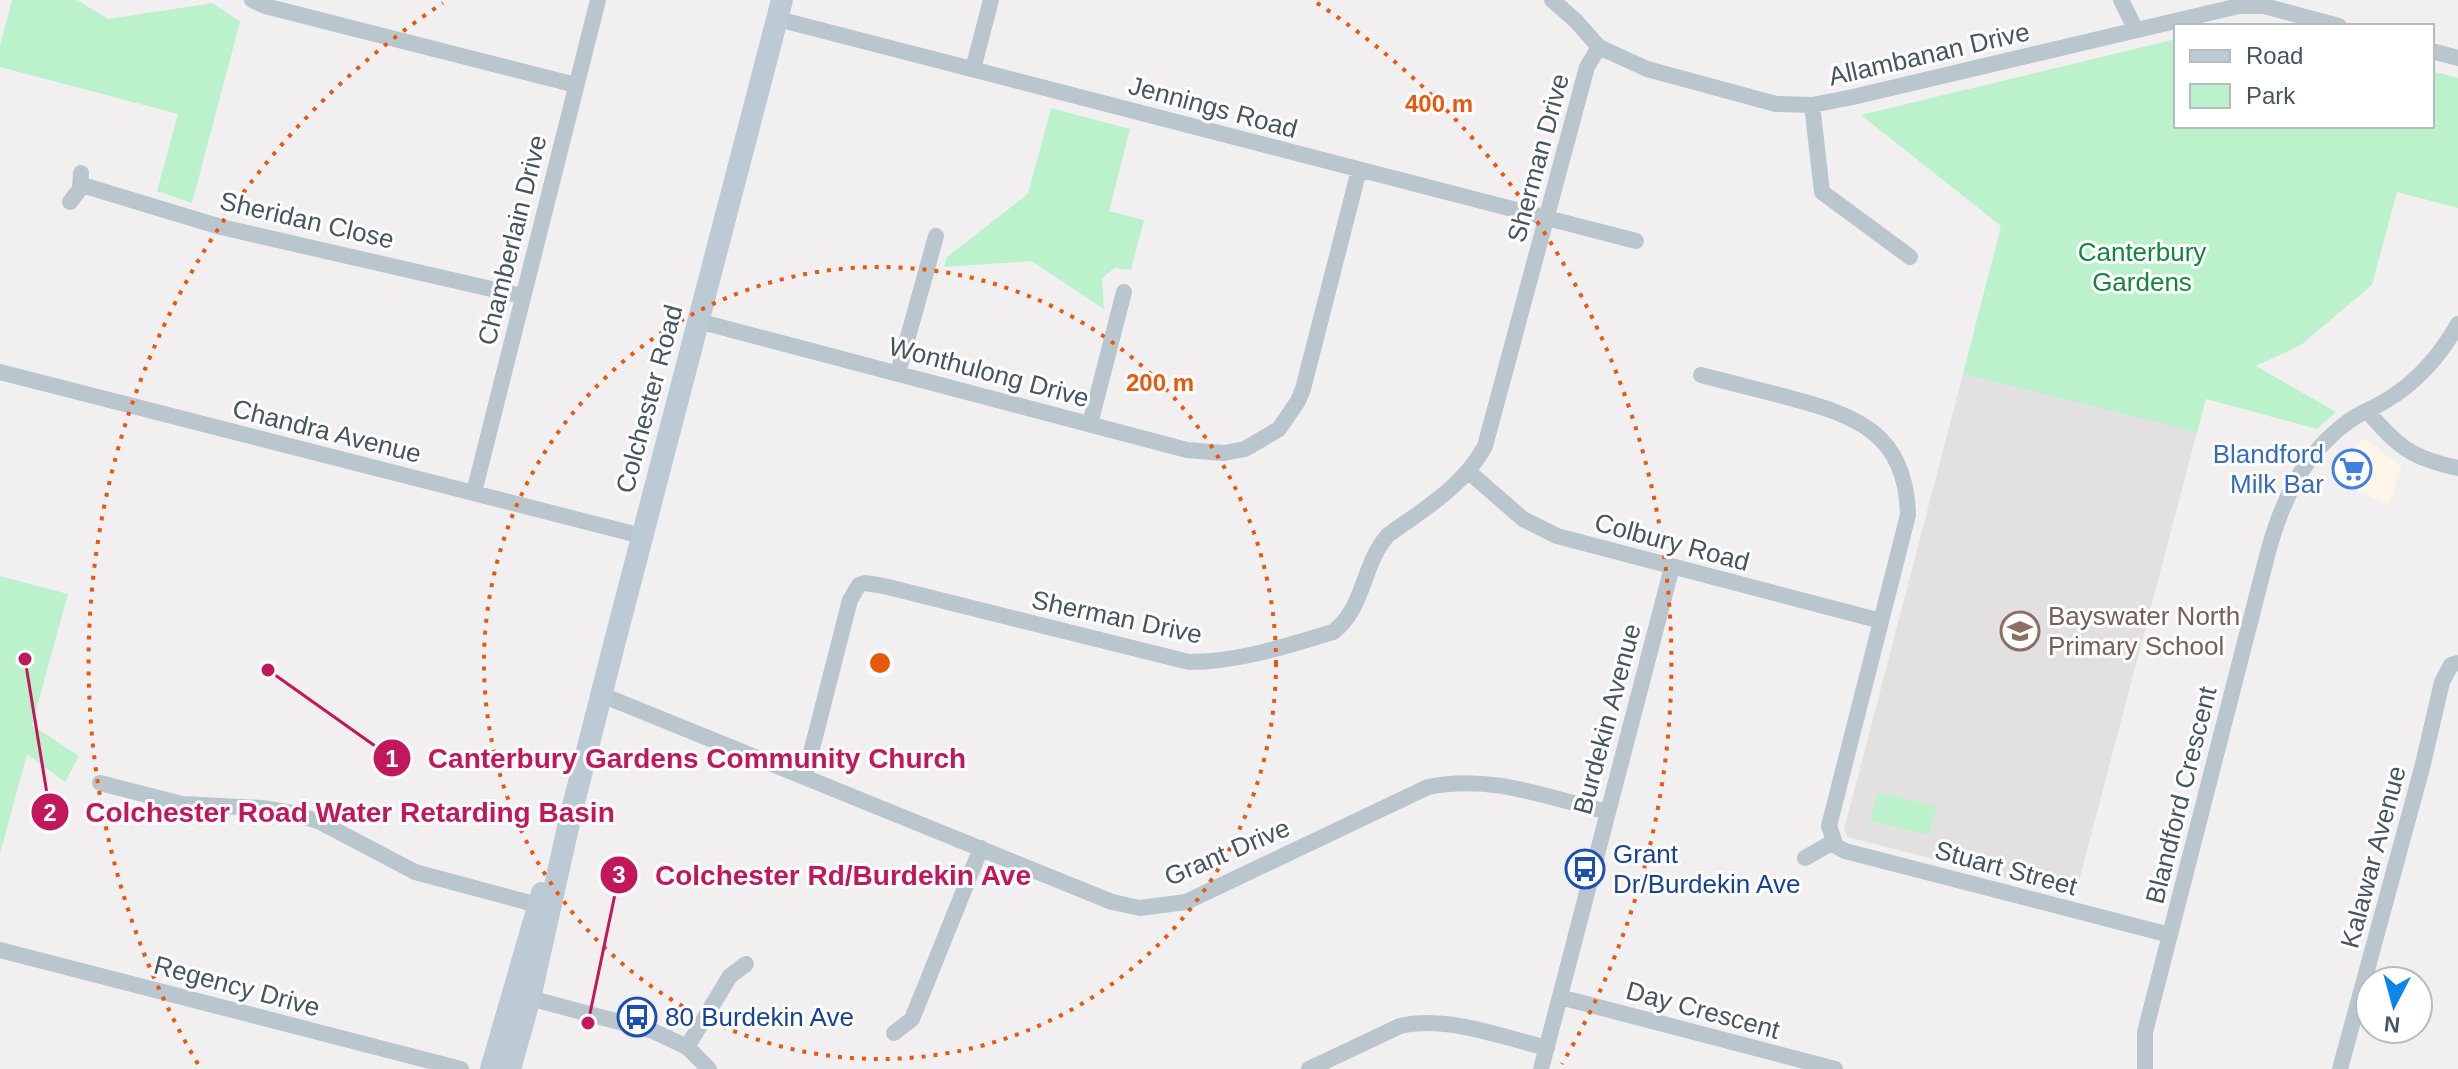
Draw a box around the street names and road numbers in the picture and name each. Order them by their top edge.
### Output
street label: Allambanan Drive [1826,16,2032,92]
street label: Jennings Road [1125,70,1301,144]
street label: Sherman Drive [1501,70,1575,246]
street label: Chamberlain Drive [471,132,553,348]
street label: Sheridan Close [217,185,397,255]
street label: Colchester Road [609,302,689,496]
street label: Wonthulong Drive [886,331,1092,413]
street label: Chandra Avenue [230,393,424,469]
street label: Colbury Road [1591,507,1753,577]
street label: Sherman Drive [1029,584,1205,650]
street label: Burdekin Avenue [1567,620,1647,818]
street label: Blandford Crescent [2140,683,2223,907]
street label: Kalawar Avenue [2334,763,2412,951]
street label: Grant Drive [1160,812,1294,892]
street label: Stuart Street [1932,835,2081,902]
street label: Regency Drive [151,949,323,1023]
street label: Day Crescent [1623,975,1784,1045]

